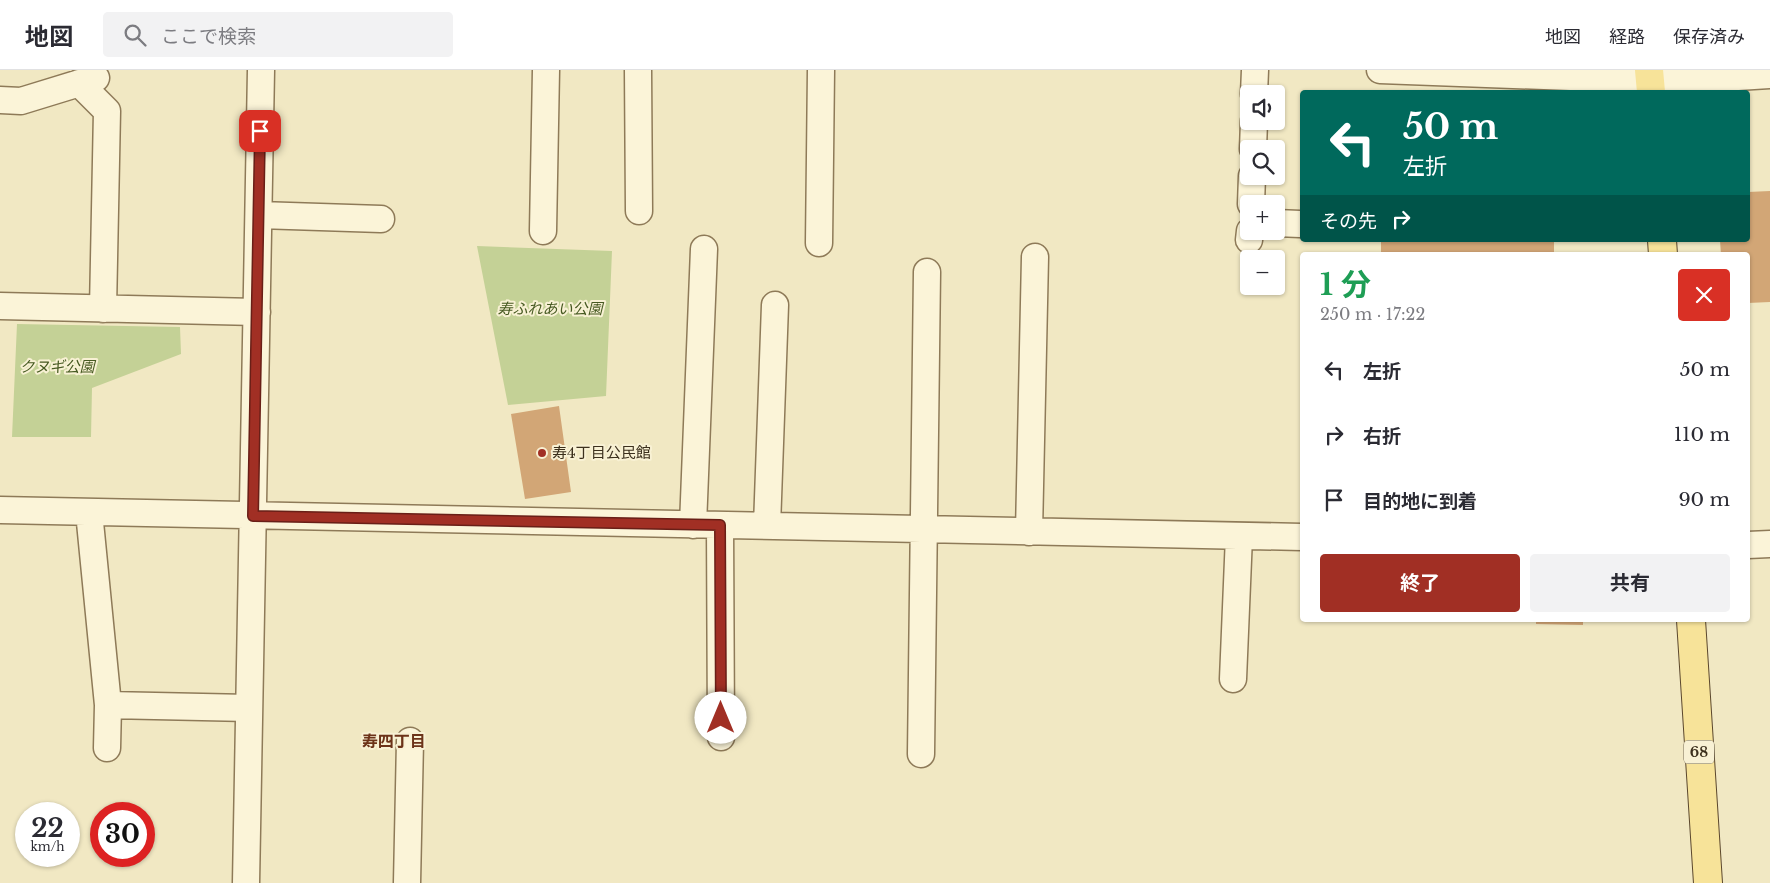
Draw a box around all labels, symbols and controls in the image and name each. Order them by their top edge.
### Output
search box [103,12,453,57]
icon: search [121,21,149,49]
text: 地図 [25,22,73,51]
text: ここで検索 [161,25,256,48]
text: 地図 [1545,26,1581,48]
text: 経路 [1609,26,1645,48]
text: 保存済み [1673,26,1745,48]
map controls [1240,85,1285,295]
button: sound [1240,85,1285,130]
text: 50 m [1403,105,1498,148]
pin [239,110,281,152]
icon: left [1320,110,1385,175]
icon: arrive [246,117,274,145]
button: search [1240,140,1285,185]
text: 左折 [1403,153,1447,180]
button: + [1240,195,1285,240]
icon: right [1387,205,1415,233]
text: その先 [1320,210,1377,233]
button: − [1240,250,1285,295]
text: 1 分 [1320,266,1371,303]
button: close [1678,269,1730,321]
park label: 寿ふれあい公園 [497,299,604,318]
text: 250 m · 17:22 [1320,304,1425,324]
icon: left [1320,356,1348,384]
park label: クヌギ公園 [19,357,96,376]
text: 50 m [1680,358,1730,381]
text: 左折 [1363,360,1401,383]
icon: right [1320,421,1348,449]
text: 110 m [1674,423,1730,446]
text: 右折 [1363,425,1401,448]
place label: 寿4丁目公民館 [552,443,651,462]
marker: 寿4丁目公民館 [536,447,548,459]
icon: arrive [1320,486,1348,514]
text: 90 m [1678,488,1730,511]
text: 目的地に到着 [1363,490,1477,513]
button: 終了 [1320,554,1520,612]
button: 共有 [1530,554,1730,612]
position arrow [694,691,746,743]
district label: 寿四丁目 [362,731,426,751]
road number: 68 [1684,740,1714,764]
speed limit sign: 30 [90,802,155,867]
text: 22 [31,813,64,844]
text: km/h [30,839,65,854]

